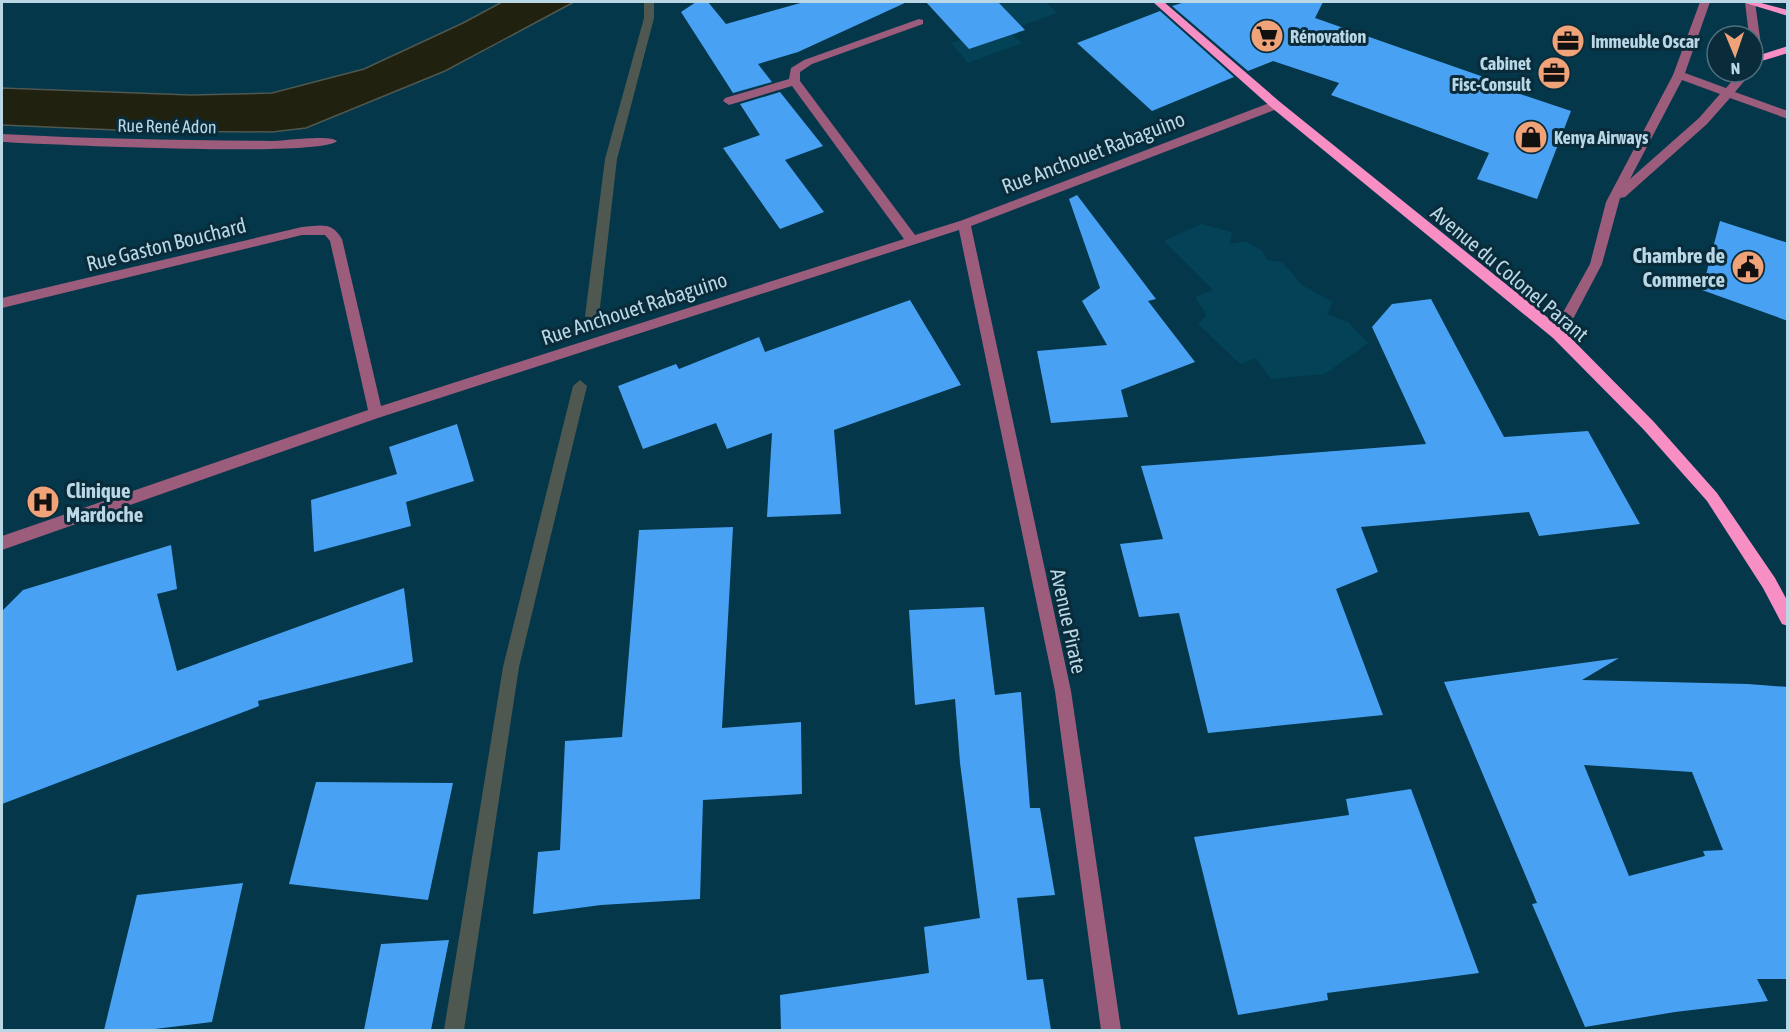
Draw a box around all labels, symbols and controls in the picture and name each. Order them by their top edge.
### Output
supermarket icon: Rénovation [1249,18,1285,54]
office icon: Immeuble Oscar [1550,23,1586,59]
north arrow [1705,24,1765,84]
place label: Rénovation [1290,26,1367,47]
place label: Immeuble Oscar [1591,31,1700,52]
place label: Cabinet Fisc-Consult [1452,53,1532,95]
office icon: Cabinet Fisc-Consult [1536,55,1572,91]
text: N [1730,60,1741,78]
street label: Rue Anchouet Rabaguino [998,106,1188,198]
street label: Rue René Adon [117,115,217,137]
shop icon: Kenya Airways [1513,119,1549,155]
place label: Kenya Airways [1554,127,1649,148]
street label: Avenue du Colonel Parant [1426,200,1594,346]
street label: Rue Gaston Bouchard [84,213,248,275]
place label: Chambre de Commerce [1632,243,1725,291]
public building icon: Chambre de Commerce [1730,249,1766,285]
street label: Rue Anchouet Rabaguino [538,267,730,349]
place label: Clinique Mardoche [66,478,143,526]
hospital icon: Clinique Mardoche [25,484,61,520]
street label: Avenue Pirate [1046,566,1092,676]

